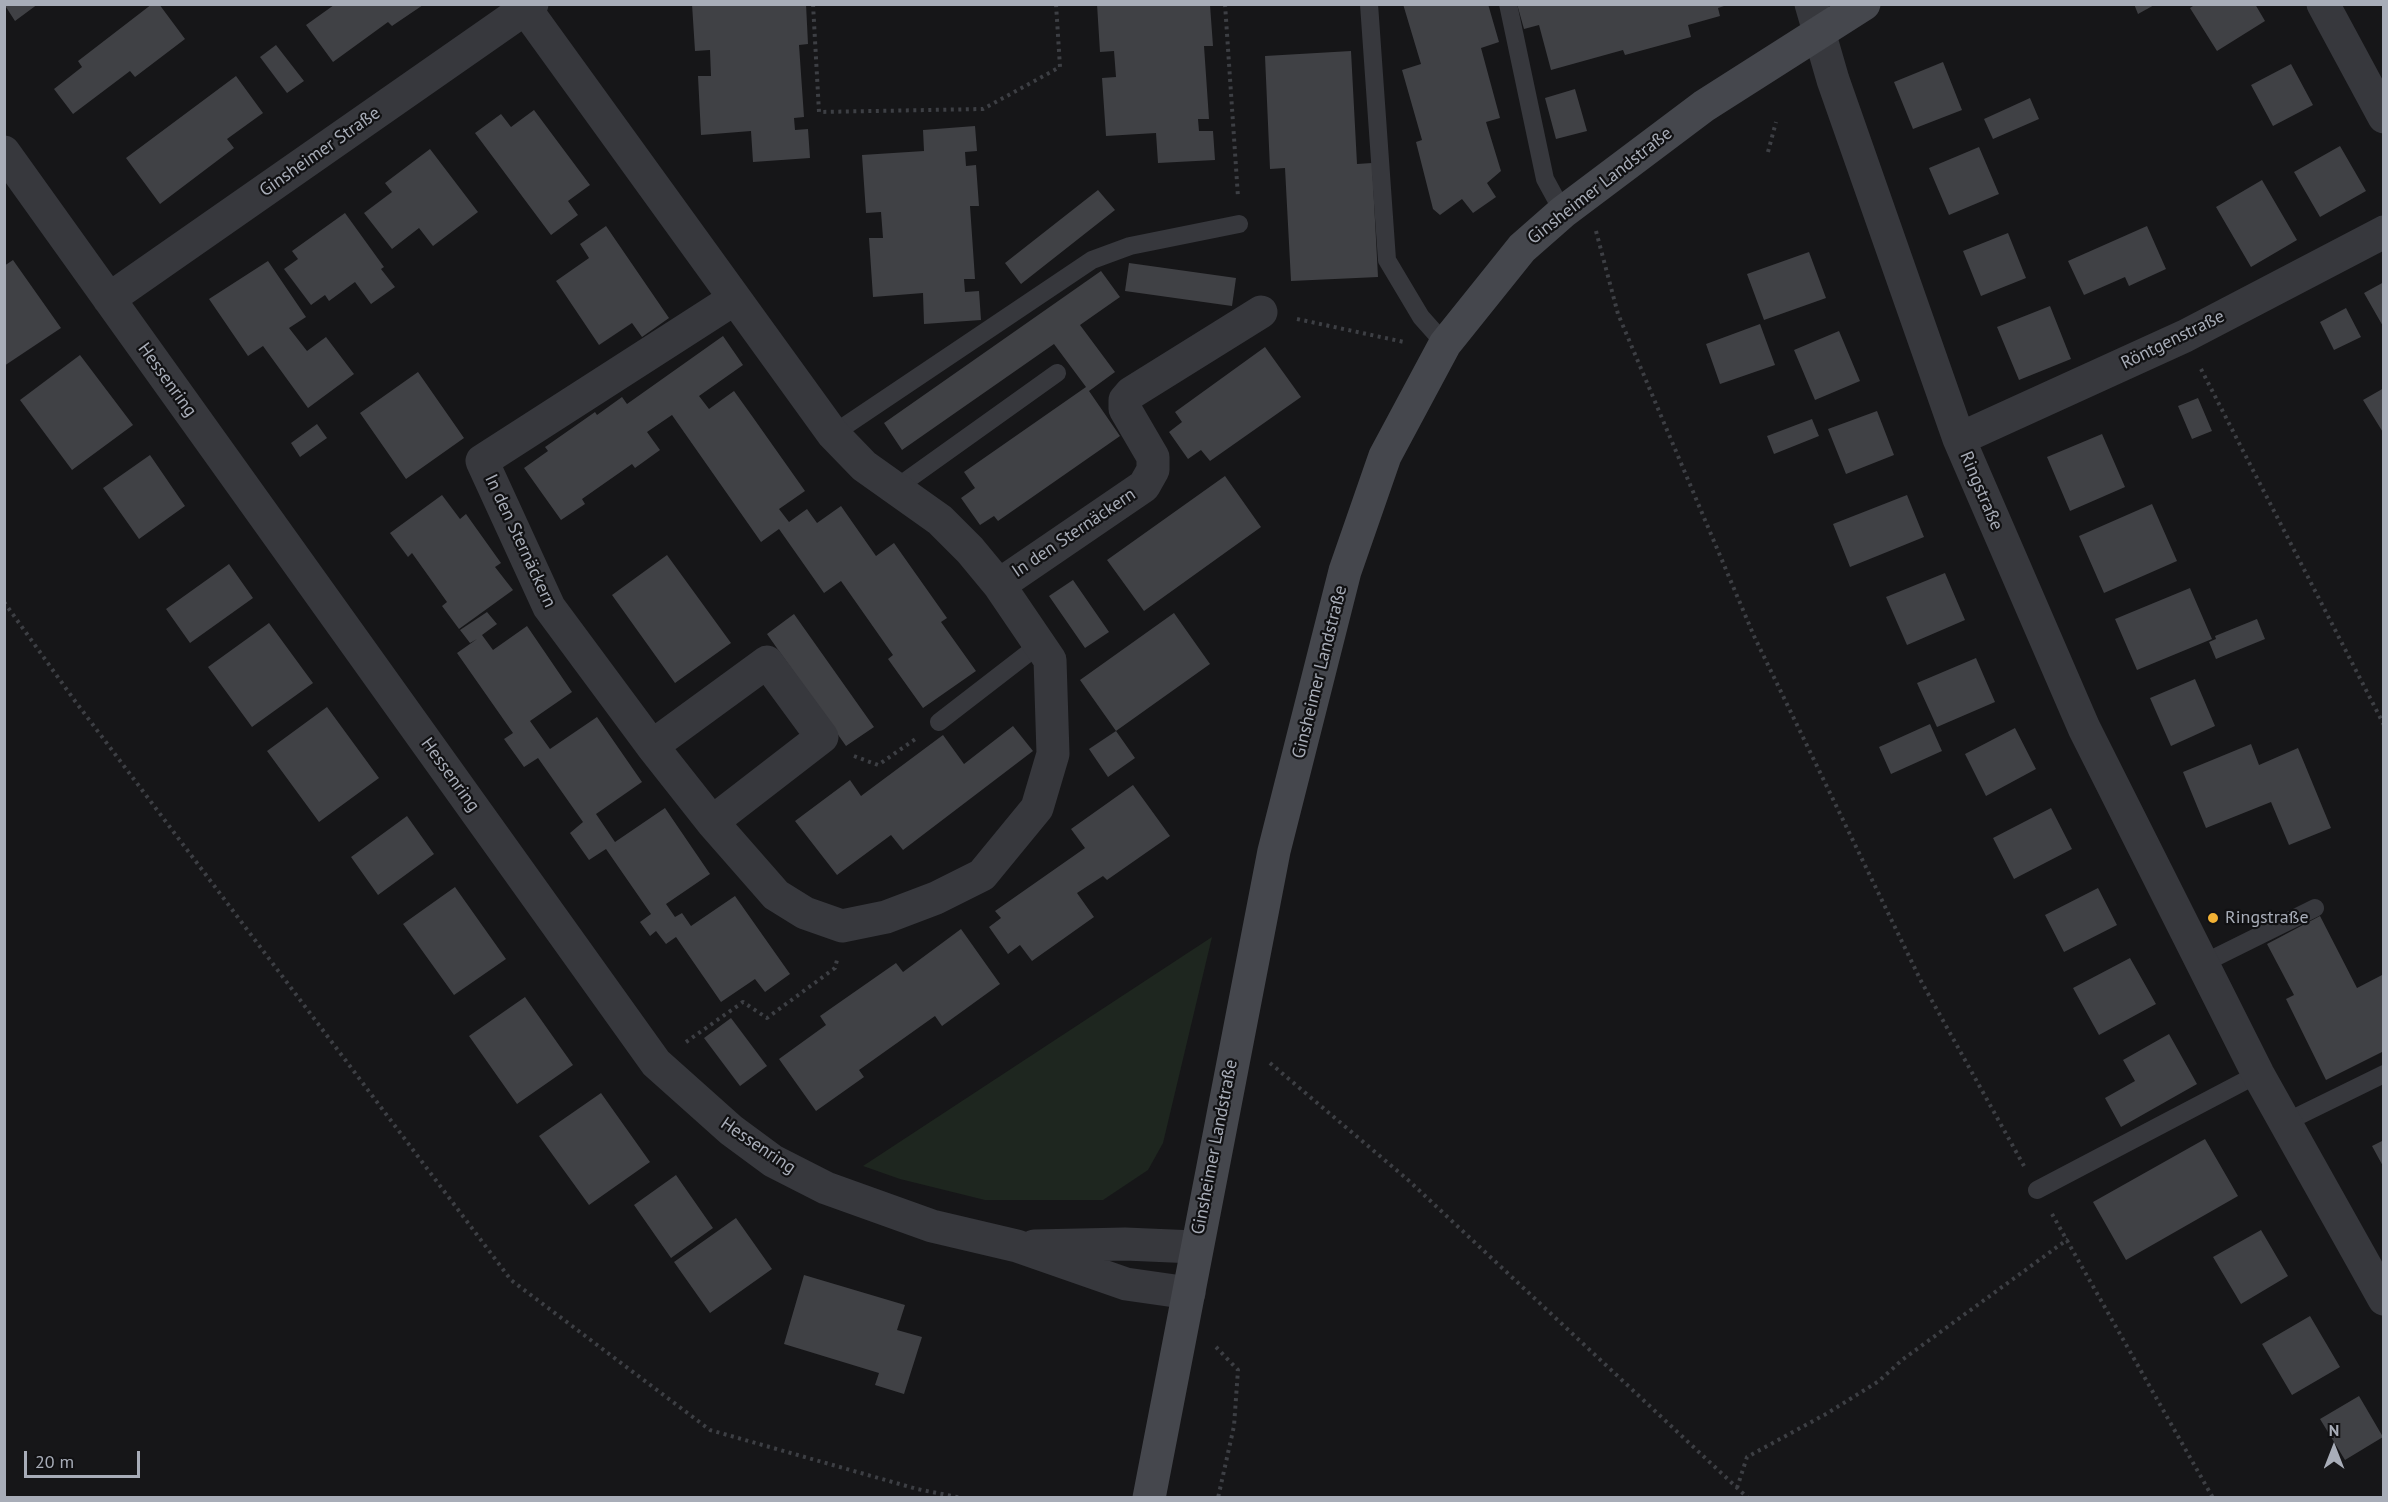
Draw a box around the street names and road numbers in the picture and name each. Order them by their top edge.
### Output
street label: Ginsheimer Straße [256,102,384,202]
street label: Ginsheimer Landstraße [1523,123,1677,249]
street label: Röntgenstraße [2118,306,2228,374]
street label: Hessenring [133,339,201,421]
street label: Ringstraße [1955,448,2007,534]
street label: In den Sternäckern [480,471,560,611]
street label: In den Sternäckern [1008,484,1140,582]
street label: Ginsheimer Landstraße [1288,583,1352,761]
street label: Hessenring [416,734,484,816]
street label: Ginsheimer Landstraße [1187,1058,1243,1236]
street label: Hessenring [716,1113,800,1179]

